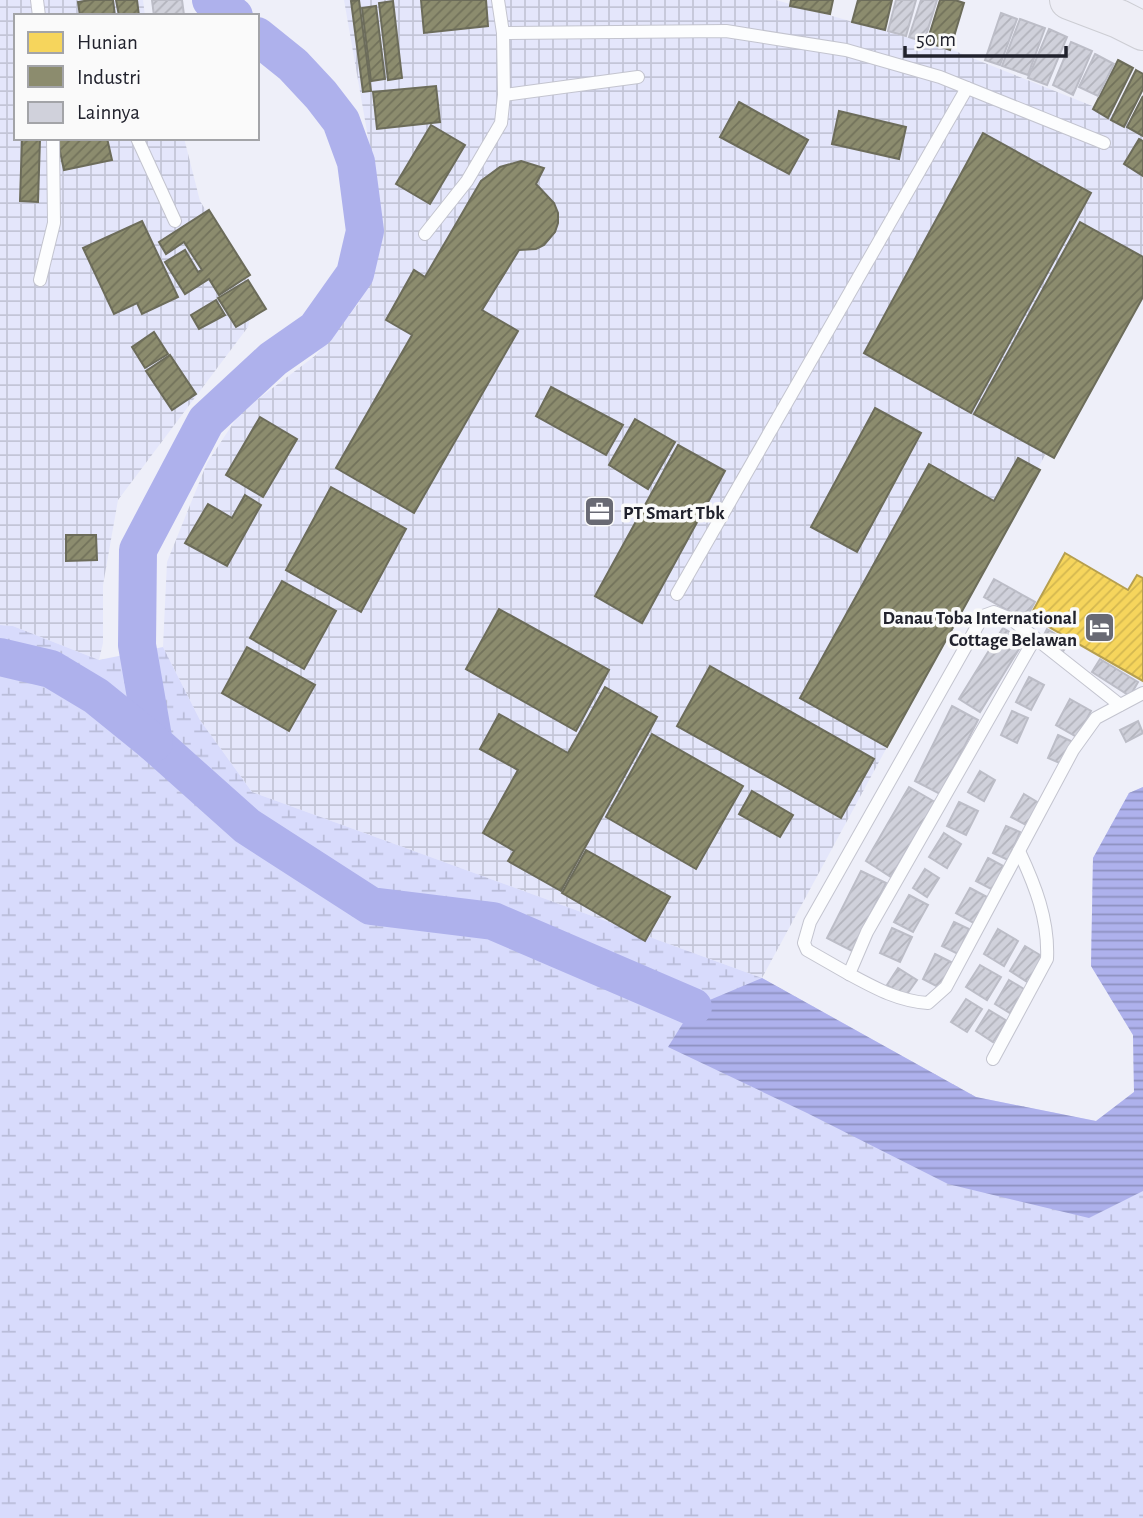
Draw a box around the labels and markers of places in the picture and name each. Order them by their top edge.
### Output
office icon: PT Smart Tbk [583,495,617,529]
place label: PT Smart Tbk [623,504,725,523]
place label: Danau Toba International Cottage Belawan [882,609,1077,650]
hotel icon: Danau Toba International Cottage Belawan [1083,611,1117,645]

